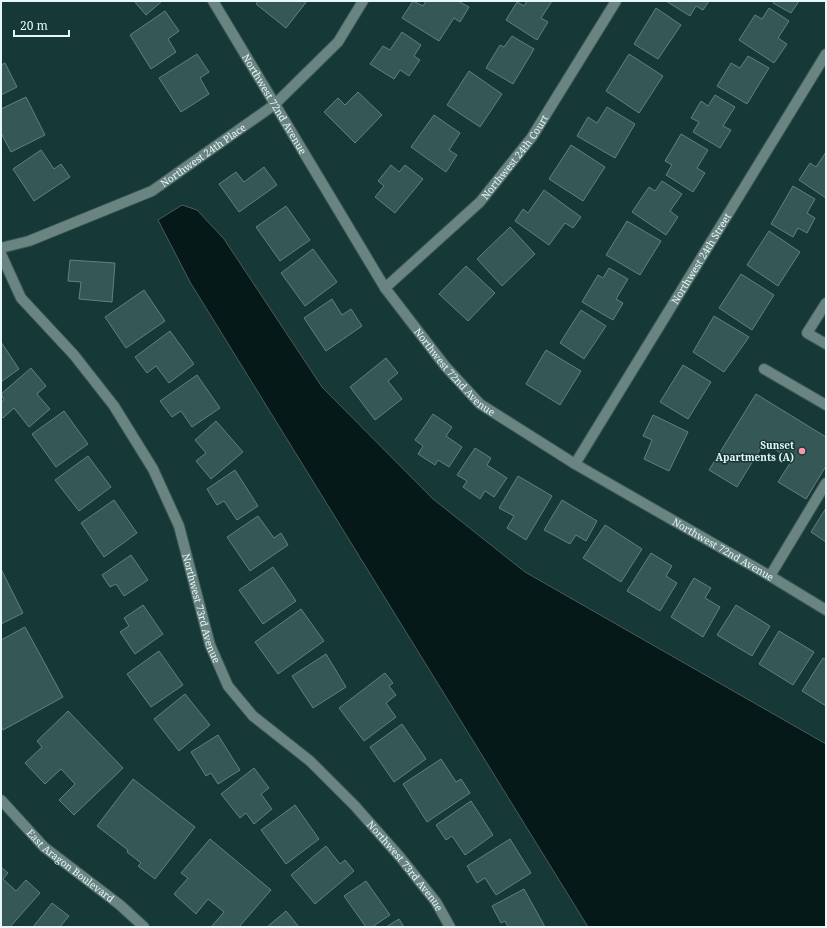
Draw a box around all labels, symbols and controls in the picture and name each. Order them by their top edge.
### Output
scale bar [14,12,69,38]
text: 20 m [20,17,48,34]
street label: Northwest 72nd Avenue [239,51,310,157]
street label: Northwest 24th Court [478,112,551,202]
street label: Northwest 24th Place [157,120,248,190]
street label: Northwest 24th Street [668,210,734,307]
street label: Northwest 72nd Avenue [411,325,498,419]
place label: Sunset Apartments (A) [715,438,794,464]
marker: Sunset Apartments (A) [797,446,807,456]
street label: Northwest 72nd Avenue [670,514,777,584]
street label: Northwest 73rd Avenue [179,552,224,665]
street label: Northwest 73rd Avenue [364,818,447,913]
street label: East Aragon Boulevard [24,826,117,905]

